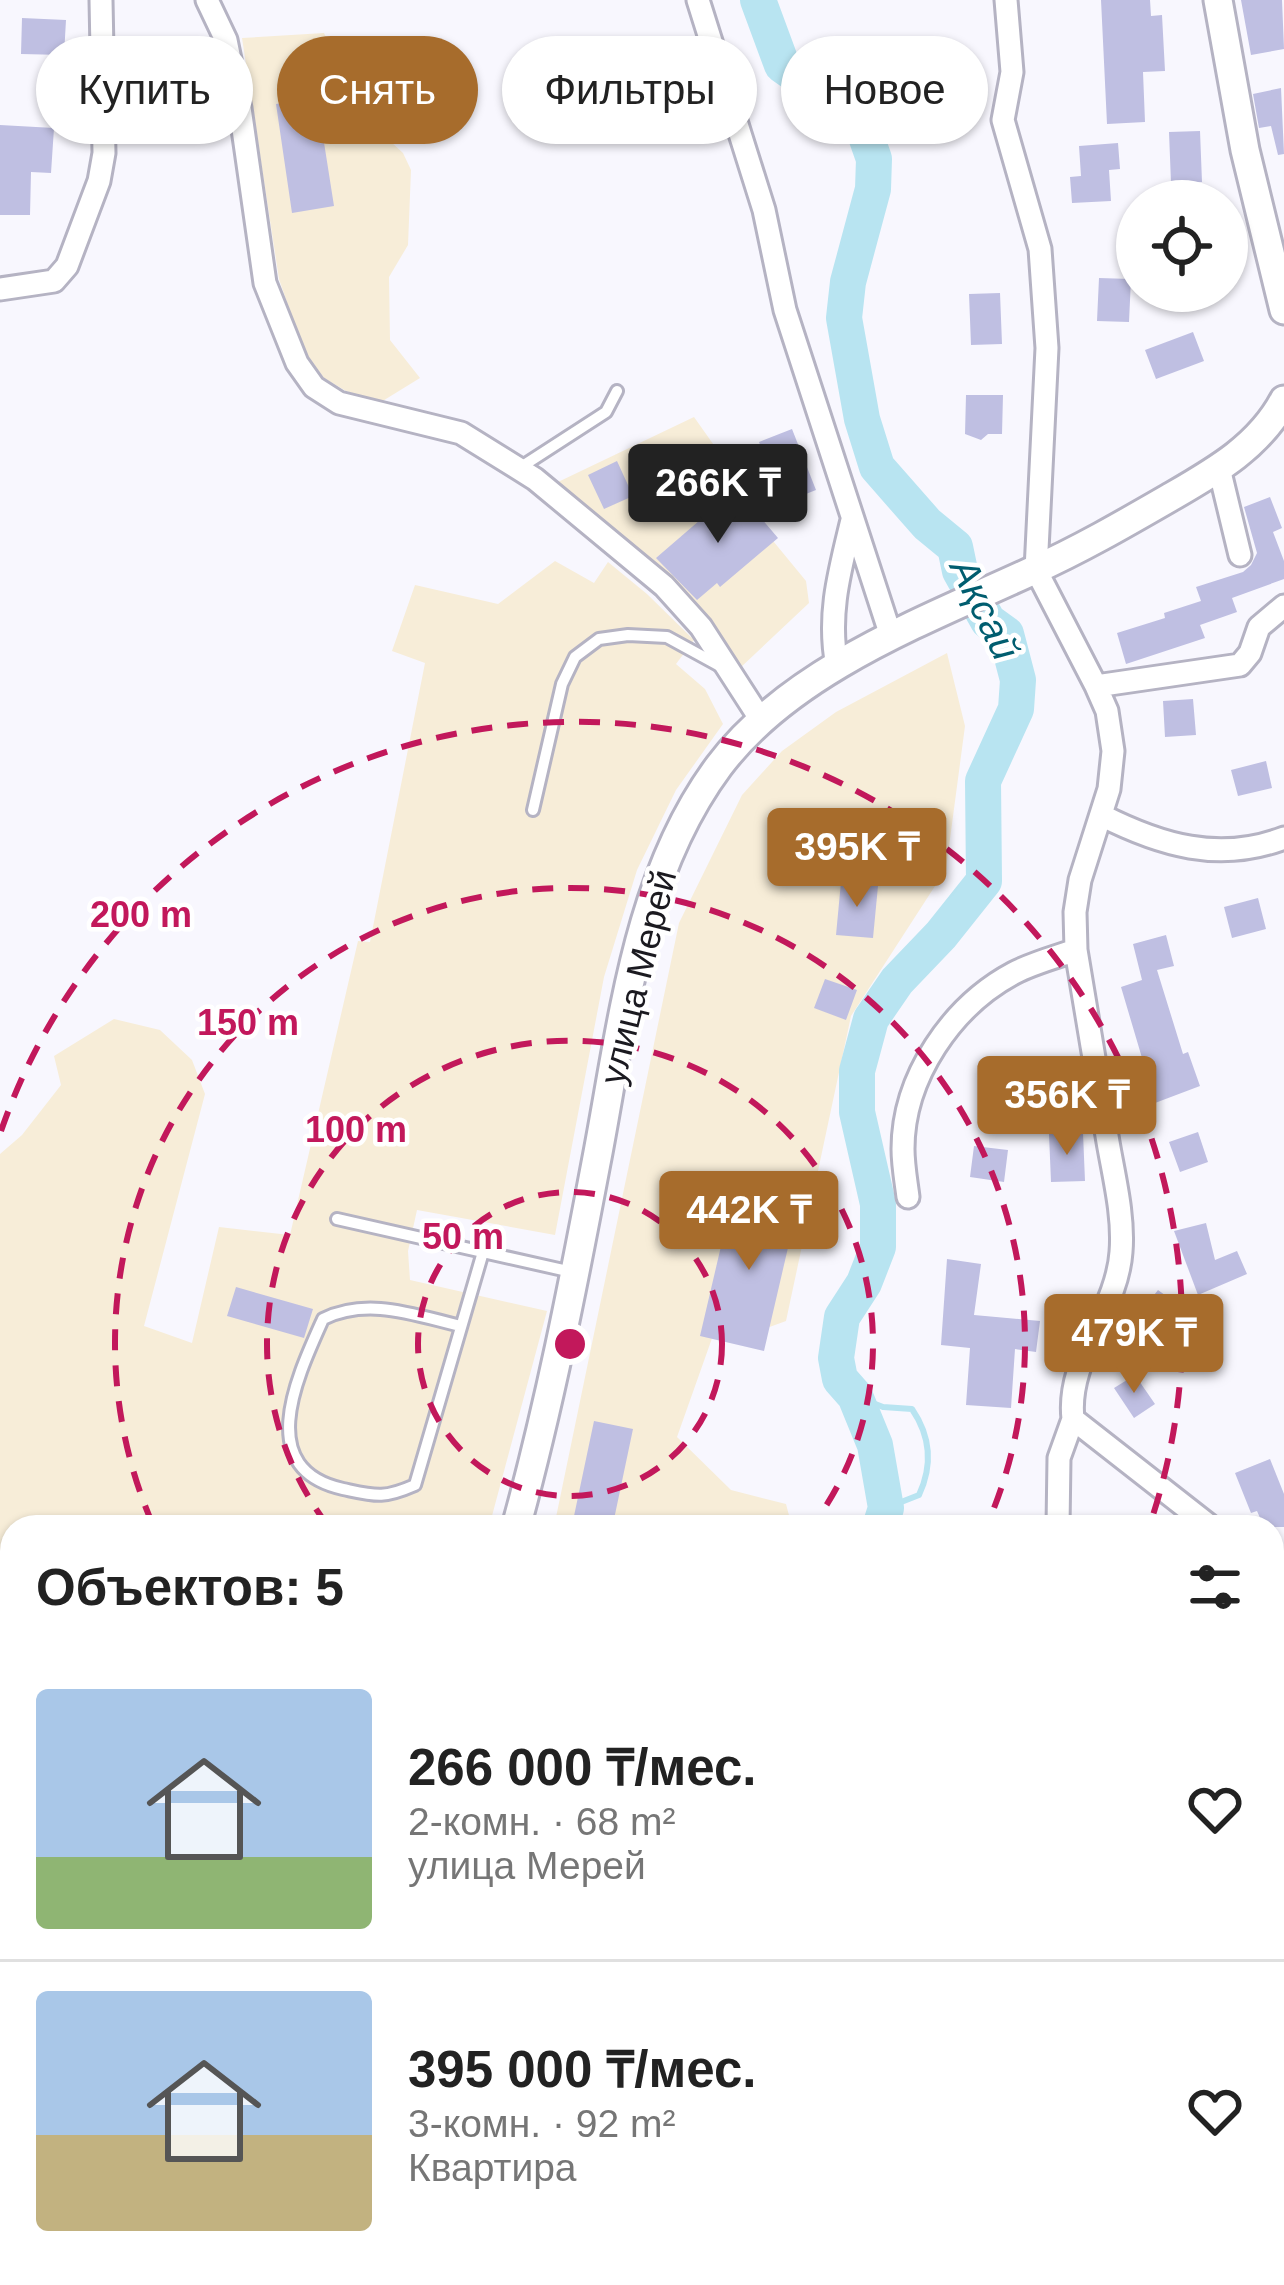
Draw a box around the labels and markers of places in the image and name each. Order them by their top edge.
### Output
pin: 266K ₸ [620,444,816,546]
pin: 395K ₸ [759,808,955,910]
pin: 356K ₸ [969,1056,1165,1158]
pin: 442K ₸ [651,1171,847,1273]
pin: 479K ₸ [1036,1294,1232,1396]
centre of rings [549,1323,591,1365]

